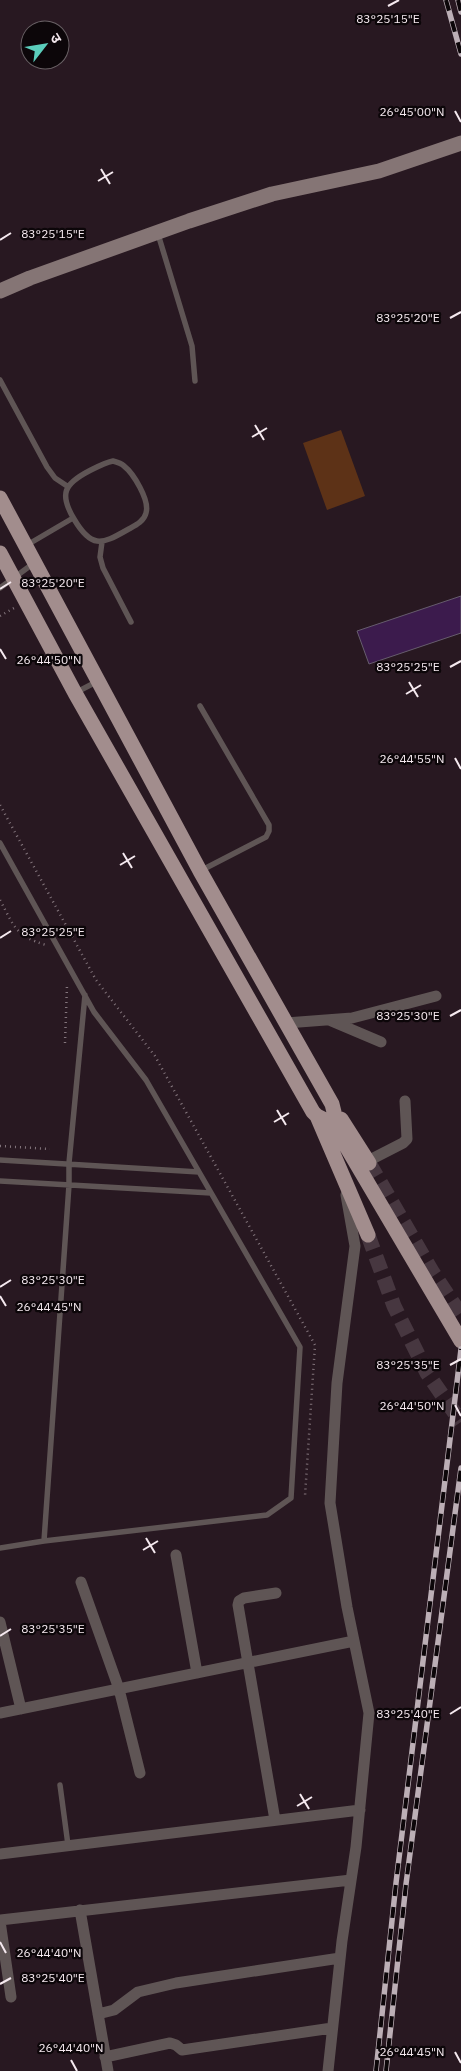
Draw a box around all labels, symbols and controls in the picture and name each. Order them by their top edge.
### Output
text: 83°25'15"E [356,11,420,26]
north arrow [20,20,70,70]
text: उ [46,30,66,47]
text: 26°45'00"N [379,104,445,119]
text: 83°25'15"E [21,226,85,241]
text: 83°25'20"E [376,310,440,325]
text: 83°25'20"E [21,575,85,590]
text: 26°44'50"N [16,652,82,667]
text: 83°25'25"E [376,659,440,674]
text: 26°44'55"N [379,751,445,766]
text: 83°25'25"E [21,924,85,939]
text: 83°25'30"E [376,1008,440,1023]
text: 83°25'30"E [21,1272,85,1287]
text: 26°44'45"N [16,1299,82,1314]
text: 83°25'35"E [376,1357,440,1372]
text: 26°44'50"N [379,1398,445,1413]
text: 83°25'35"E [21,1621,85,1636]
text: 83°25'40"E [376,1706,440,1721]
text: 26°44'40"N [16,1945,82,1960]
text: 83°25'40"E [21,1970,85,1985]
text: 26°44'40"N [38,2040,104,2055]
text: 26°44'45"N [379,2044,445,2059]

